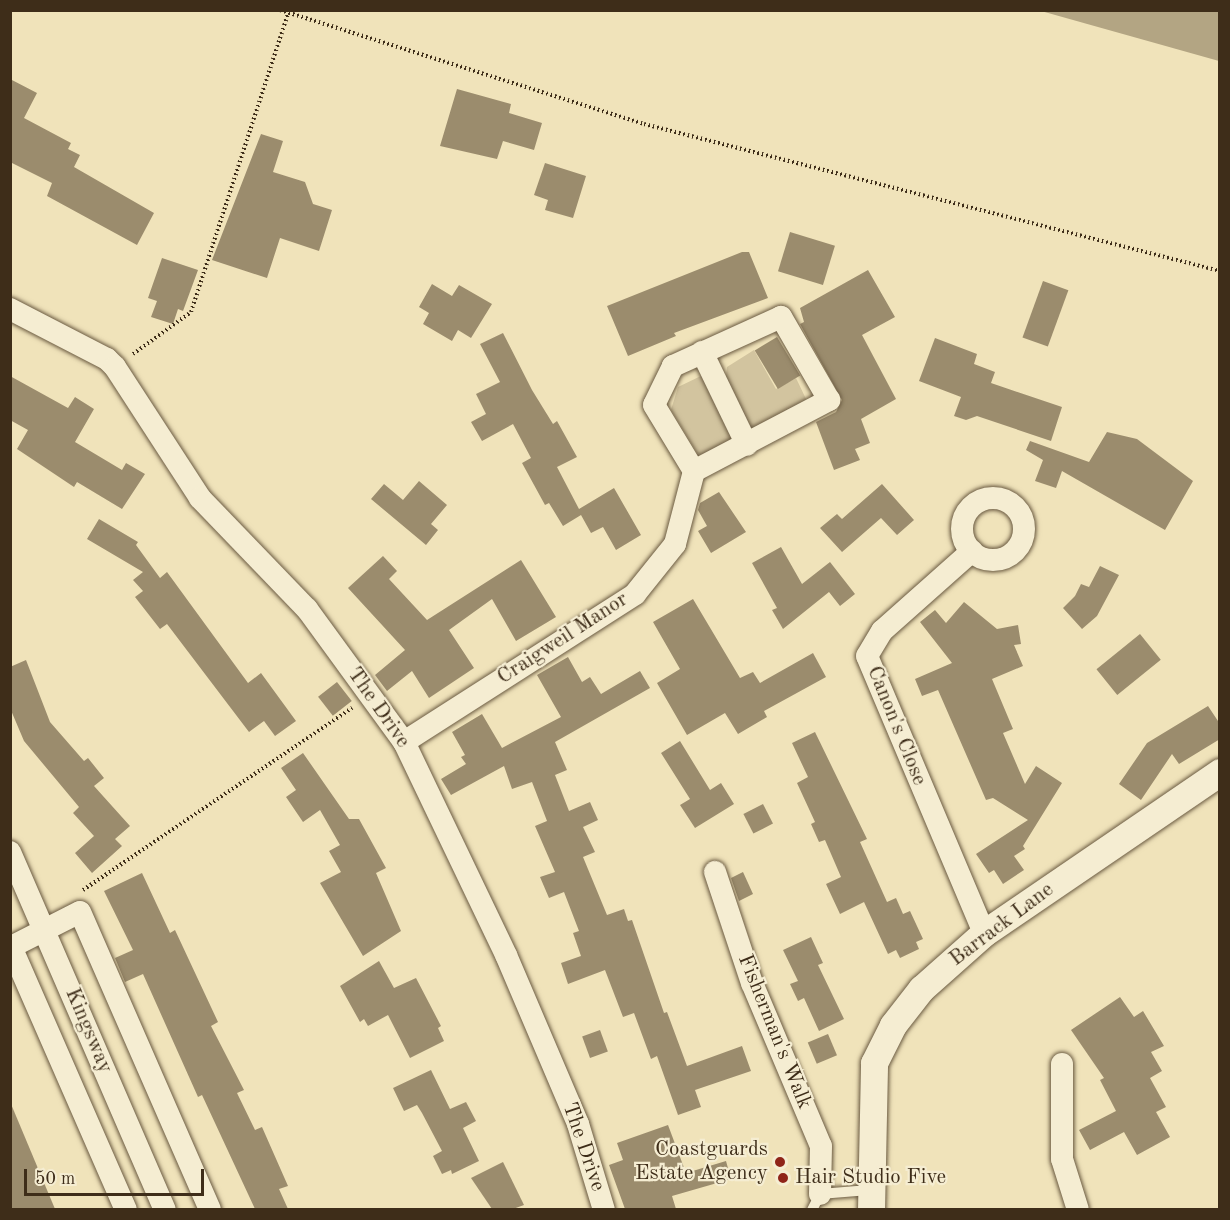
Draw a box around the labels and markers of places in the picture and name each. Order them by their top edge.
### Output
place label: Coastguards Estate Agency [635,1137,768,1187]
marker: Coastguards Estate Agency [773,1155,787,1169]
place label: Hair Studio Five [795,1165,946,1191]
marker: Hair Studio Five [776,1171,790,1185]

